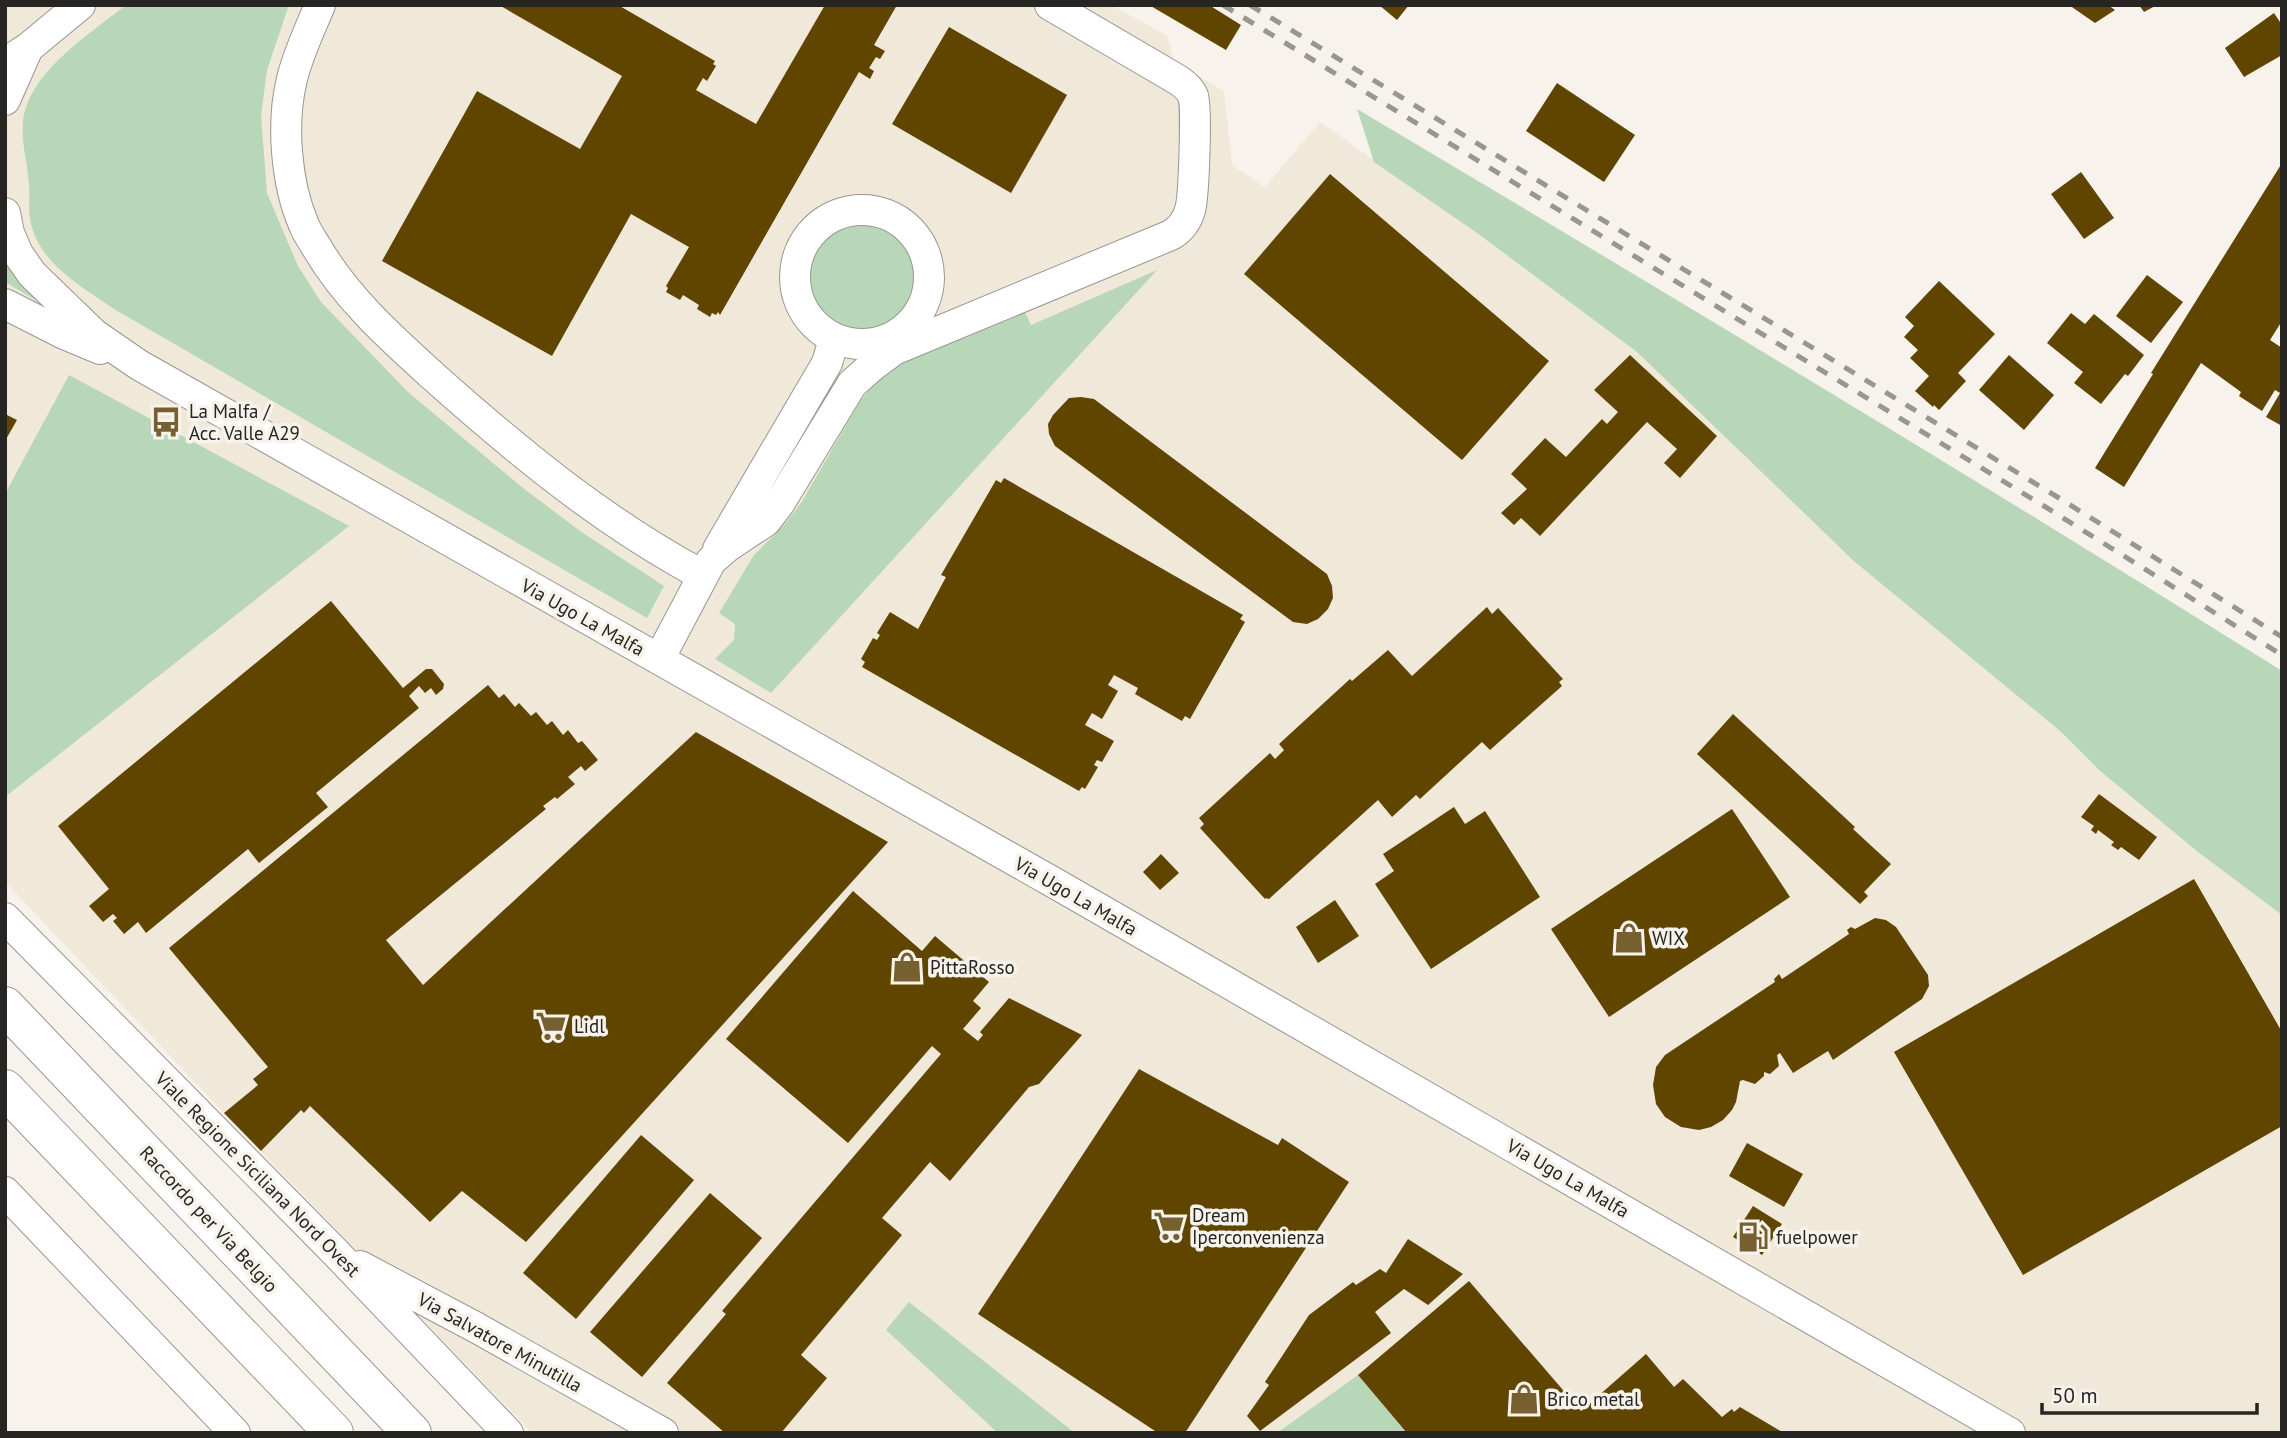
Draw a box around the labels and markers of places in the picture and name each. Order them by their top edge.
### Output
place label: La Malfa / Acc. Valle A29 [189,399,300,445]
bus stop icon: La Malfa / Acc. Valle A29 [149,405,183,439]
shop icon: WIX [1612,921,1646,955]
place label: WIX [1652,926,1685,950]
shop icon: PittaRosso [890,950,924,984]
place label: PittaRosso [930,955,1015,979]
supermarket icon: Lidl [534,1009,568,1043]
place label: Lidl [574,1014,605,1038]
place label: Dream Iperconvenienza [1192,1203,1325,1249]
supermarket icon: Dream Iperconvenienza [1152,1209,1186,1243]
fuel station icon: fuelpower [1736,1220,1770,1254]
place label: fuelpower [1776,1225,1858,1249]
shop icon: Brico metal [1507,1382,1541,1416]
place label: Brico metal [1547,1387,1640,1411]

